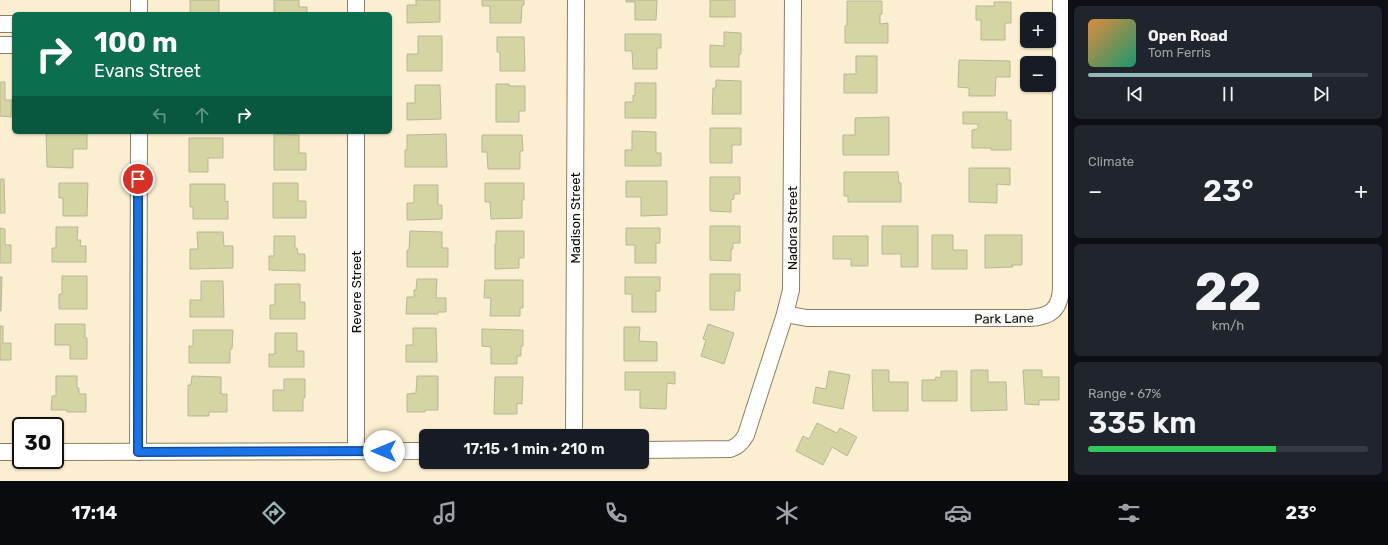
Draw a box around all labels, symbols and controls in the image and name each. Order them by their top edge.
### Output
map controls [1020,12,1056,92]
button: + [1020,12,1056,48]
text: 100 m [94,26,178,59]
text: Open Road [1148,27,1228,45]
icon: right [28,28,80,80]
text: Tom Ferris [1148,45,1211,60]
button: − [1020,56,1056,92]
text: Evans Street [94,60,201,82]
icon: previous [1124,83,1146,105]
icon: pause [1217,83,1239,105]
icon: next [1310,83,1332,105]
icon: left [149,104,171,126]
icon: ahead [191,104,213,126]
icon: right [233,104,255,126]
text: Climate [1088,154,1134,169]
pin [121,162,155,196]
icon: arrive [127,168,149,190]
street label: Madison Street [568,172,583,264]
text: 23° [1203,173,1254,209]
text: − [1088,178,1102,205]
text: + [1354,178,1368,205]
street label: Nadora Street [785,186,800,270]
street label: Revere Street [349,251,364,333]
text: 22 [1194,261,1262,323]
street label: Park Lane [974,310,1034,327]
text: km/h [1212,318,1244,333]
text: Range · 67% [1088,386,1161,401]
text: 335 km [1088,405,1197,441]
speed limit sign: 30 [12,417,64,469]
position arrow [363,430,405,472]
text: 17:15 · 1 min · 210 m [463,440,605,458]
icon: directions [260,499,288,527]
icon: music [431,499,459,527]
icon: phone [602,499,630,527]
icon: climate [773,499,801,527]
icon: car [944,499,972,527]
icon: filters [1115,499,1143,527]
text: 17:14 [71,502,117,524]
text: 23° [1286,502,1317,524]

